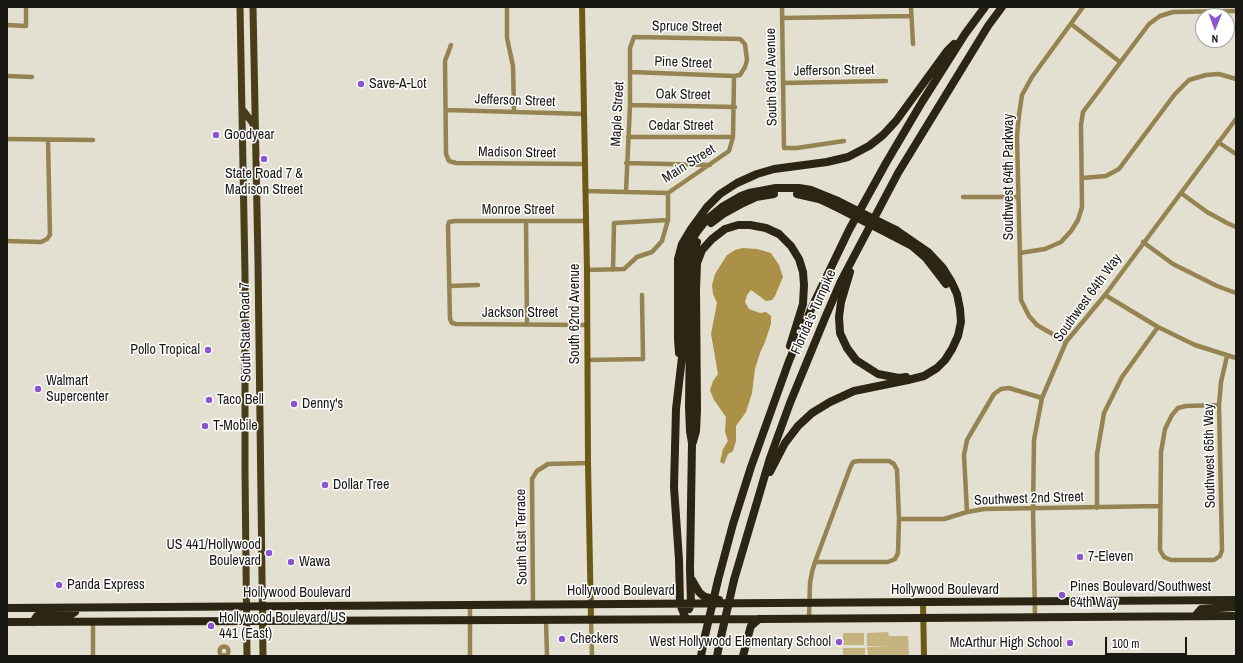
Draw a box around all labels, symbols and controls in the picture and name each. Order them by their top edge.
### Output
north arrow [1195,8,1235,48]
street label: Spruce Street [652,18,722,36]
street label: South 63rd Avenue [763,28,781,126]
text: N [1211,32,1218,46]
street label: Pine Street [654,54,712,72]
street label: Jefferson Street [793,62,875,80]
place label: Save-A-Lot [369,76,426,92]
marker: Save-A-Lot [356,79,366,89]
street label: Maple Street [608,81,628,147]
street label: Oak Street [655,86,711,104]
street label: Jefferson Street [474,91,556,111]
street label: Southwest 64th Parkway [1001,114,1017,240]
street label: Cedar Street [648,118,714,134]
place label: Goodyear [224,127,274,143]
marker: Goodyear [211,130,221,140]
street label: Main Street [659,141,719,187]
street label: Madison Street [478,144,556,162]
marker: State Road 7 & Madison Street [259,154,269,164]
place label: State Road 7 & Madison Street [225,166,303,198]
street label: Monroe Street [482,202,554,218]
street label: Southwest 64th Way [1050,251,1126,345]
street label: South 62nd Avenue [567,264,583,364]
street label: Florida's Turnpike [788,267,840,357]
street label: South State Road 7 [237,282,255,382]
street label: Jackson Street [482,305,558,321]
place label: Pollo Tropical [130,342,200,358]
marker: Pollo Tropical [203,345,213,355]
place label: Walmart Supercenter [46,373,109,406]
marker: Walmart Supercenter [33,384,43,394]
place label: Taco Bell [217,392,264,408]
marker: Taco Bell [204,395,214,405]
place label: Denny's [302,396,343,412]
marker: Denny's [289,399,299,409]
street label: Southwest 65th Way [1201,403,1219,509]
place label: T-Mobile [213,418,258,434]
marker: T-Mobile [200,421,210,431]
place label: Dollar Tree [333,477,389,493]
marker: Dollar Tree [320,480,330,490]
street label: South 61st Terrace [513,489,531,585]
street label: Southwest 2nd Street [974,489,1084,509]
place label: US 441/Hollywood Boulevard [167,537,261,570]
marker: US 441/Hollywood Boulevard [264,548,274,558]
place label: 7-Eleven [1088,549,1133,565]
marker: 7-Eleven [1075,552,1085,562]
place label: Wawa [299,554,330,570]
marker: Wawa [286,557,296,567]
place label: Panda Express [67,577,145,593]
place label: Pines Boulevard/Southwest 64th Way [1070,579,1211,612]
marker: Panda Express [54,580,64,590]
street label: Hollywood Boulevard [891,582,999,598]
street label: Hollywood Boulevard [567,583,675,599]
street label: Hollywood Boulevard [243,585,351,601]
marker: Pines Boulevard/Southwest 64th Way [1057,590,1067,600]
place label: Hollywood Boulevard/US 441 (East) [219,610,346,642]
marker: Hollywood Boulevard/US 441 (East) [206,621,216,631]
scale bar [1107,629,1189,655]
place label: Checkers [570,631,618,647]
marker: Checkers [557,634,567,644]
place label: West Hollywood Elementary School [649,634,831,650]
place label: McArthur High School [950,635,1062,651]
text: 100 m [1112,636,1139,652]
marker: West Hollywood Elementary School [834,637,844,647]
marker: McArthur High School [1065,638,1075,648]

